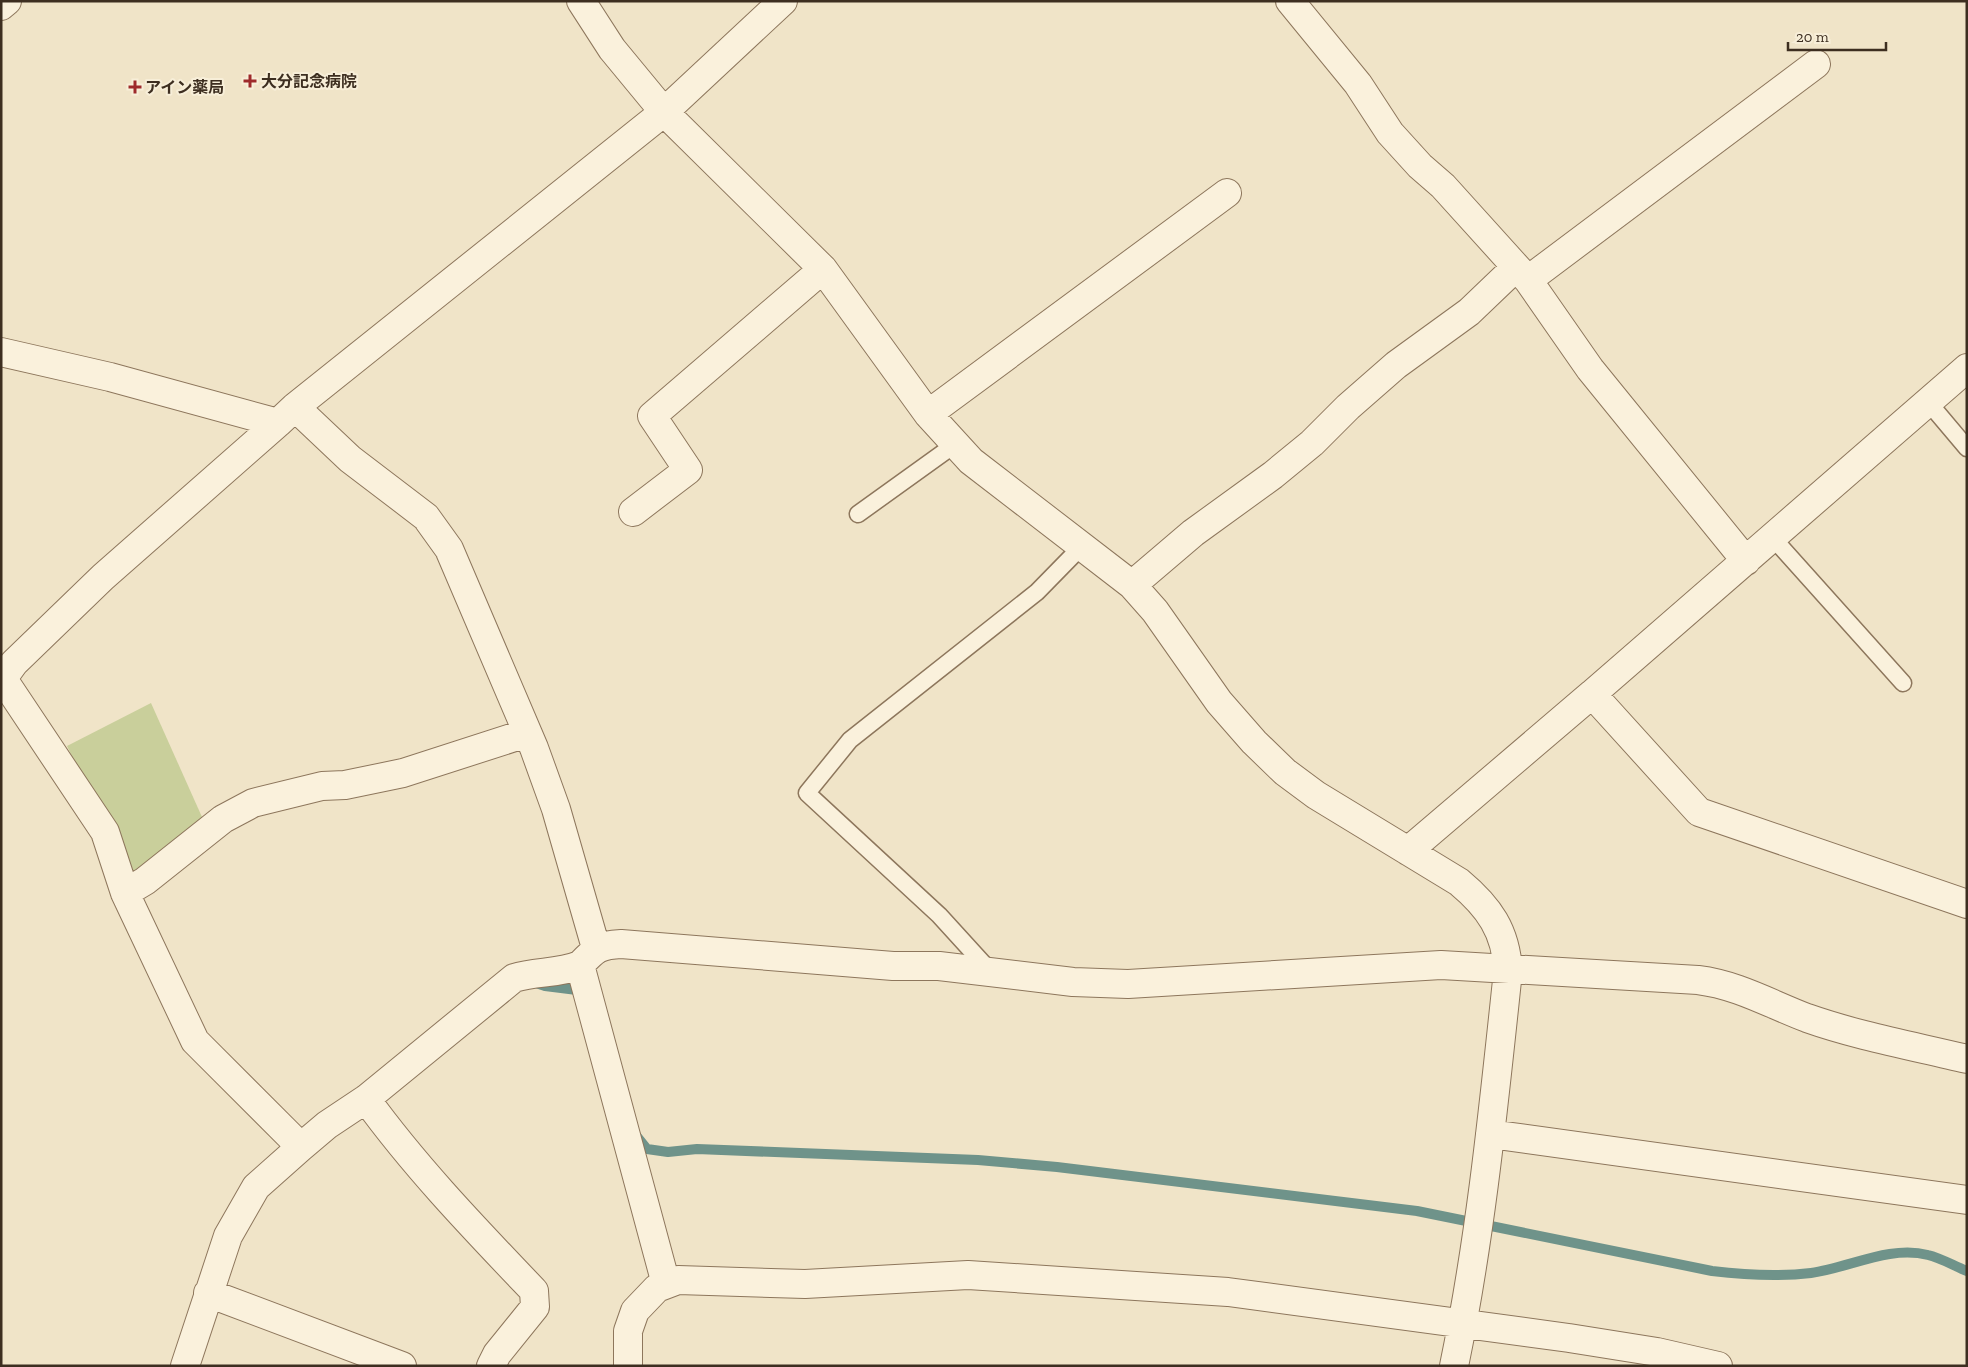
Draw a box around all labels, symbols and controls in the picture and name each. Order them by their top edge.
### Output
scale bar [1788,20,1886,52]
text: 20 m [1796,28,1829,46]
place label: 大分記念病院 [261,72,357,91]
marker: 大分記念病院 [243,74,257,88]
place label: アイン薬局 [145,78,224,97]
marker: アイン薬局 [129,81,141,93]

